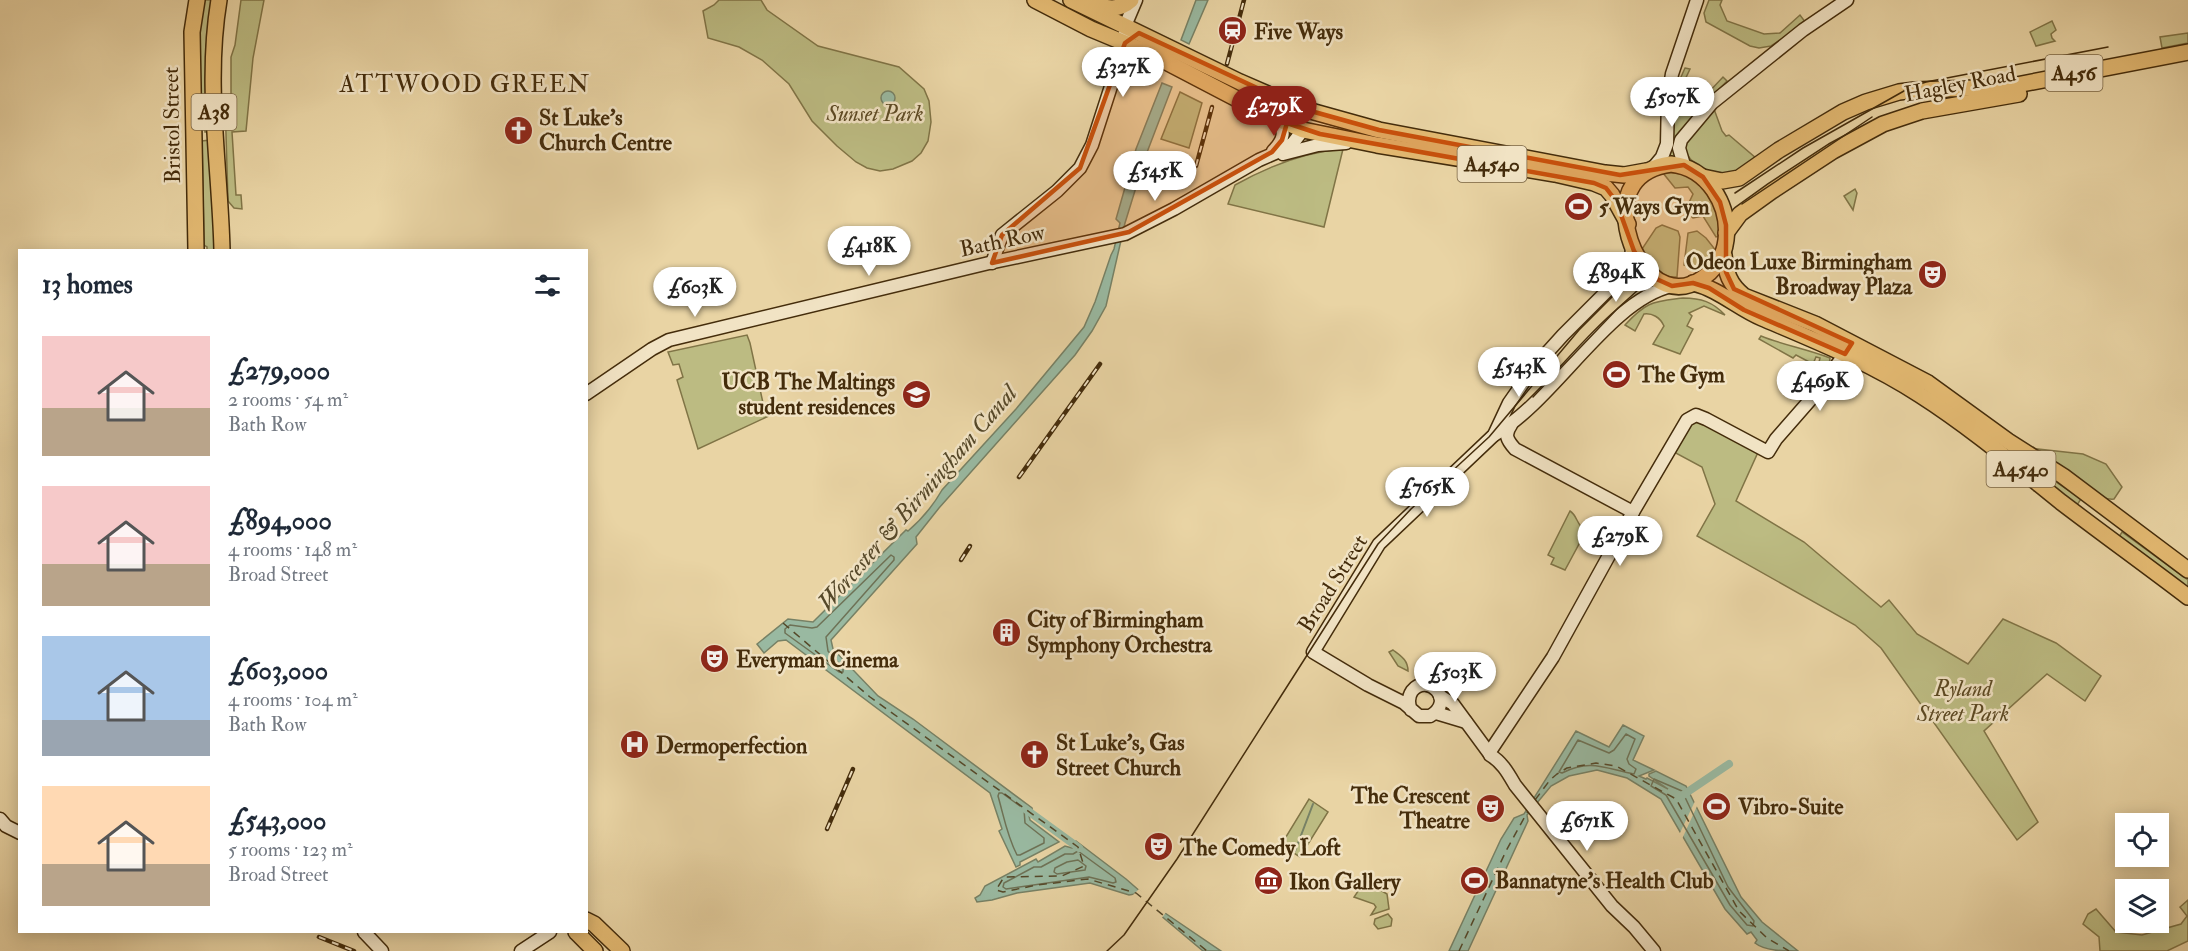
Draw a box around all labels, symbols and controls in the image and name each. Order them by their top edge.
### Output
station icon: Five Ways [1217,15,1249,47]
place label: Five Ways [1254,18,1343,47]
pin: £327K [1081,47,1165,98]
text: £327K [1096,54,1150,79]
road number: A456 [2046,55,2102,91]
street label: Hagley Road [1902,59,2018,109]
street label: Bristol Street [157,66,187,184]
district label: ATTWOOD GREEN [338,69,591,100]
pin: £507K [1630,77,1714,128]
text: £507K [1644,84,1700,109]
pin: £279K [1232,86,1316,137]
text: £279K [1246,93,1302,118]
road number: A38 [192,94,236,130]
park label: Sunset Park [825,100,924,128]
place label: St Luke's Church Centre [539,104,673,157]
church icon: St Luke's Church Centre [502,114,534,146]
road number: A4540 [1458,146,1526,182]
pin: £545K [1113,151,1197,202]
text: £545K [1127,158,1183,183]
sports icon: 5 Ways Gym [1562,190,1594,222]
place label: 5 Ways Gym [1599,193,1711,222]
street label: Bath Row [957,218,1048,264]
pin: £418K [827,226,911,277]
text: £418K [842,233,896,258]
place label: Odeon Luxe Birmingham Broadway Plaza [1686,248,1913,302]
pin: £894K [1574,252,1658,303]
theatre icon: Odeon Luxe Birmingham Broadway Plaza [1917,258,1949,290]
text: £894K [1587,259,1645,284]
pin: £603K [653,267,737,318]
text: 13 homes [42,269,133,301]
icon: filters [531,269,564,302]
text: £603K [667,274,723,299]
pin: £543K [1477,347,1561,398]
text: £543K [1492,354,1546,379]
text: £279,000 [228,355,330,387]
sports icon: The Gym [1601,358,1633,390]
icon: home [90,360,162,432]
place label: The Gym [1637,361,1726,390]
pin: £469K [1778,361,1862,412]
place label: UCB The Maltings student residences [721,368,895,421]
text: £469K [1791,368,1849,393]
water label: Worcester & Birmingham Canal [811,377,1026,618]
school or university icon: UCB The Maltings student residences [900,378,932,410]
text: 2 rooms · 54 m² [228,387,348,412]
text: Bath Row [228,412,306,437]
road number: A4540 [1986,451,2056,487]
pin: £765K [1385,467,1469,518]
text: £765K [1399,474,1455,499]
text: £894,000 [228,505,332,537]
icon: home [90,510,162,582]
pin: £279K [1578,516,1662,567]
text: £279K [1592,523,1648,548]
street label: Broad Street [1292,529,1374,638]
text: 4 rooms · 148 m² [228,537,357,562]
text: Broad Street [228,562,329,587]
place label: City of Birmingham Symphony Orchestra [1027,606,1213,660]
building icon: City of Birmingham Symphony Orchestra [990,616,1022,648]
theatre icon: Everyman Cinema [699,643,731,675]
place label: Everyman Cinema [736,646,899,675]
pin: £503K [1413,652,1497,703]
text: £603,000 [228,655,328,687]
text: £503K [1428,659,1482,684]
icon: home [90,660,162,732]
park label: Ryland Street Park [1916,675,2009,728]
text: 4 rooms · 104 m² [228,687,358,712]
text: Bath Row [228,712,306,737]
hospital icon: Dermoperfection [619,729,651,761]
place label: St Luke's, Gas Street Church [1056,729,1185,782]
place label: Dermoperfection [656,732,808,761]
church icon: St Luke's, Gas Street Church [1019,739,1051,771]
place label: The Crescent Theatre [1350,782,1471,835]
sports icon: Vibro-Suite [1701,790,1733,822]
theatre icon: The Crescent Theatre [1475,792,1507,824]
place label: Vibro-Suite [1737,793,1844,821]
pin: £671K [1545,801,1629,852]
text: £543,000 [228,805,326,837]
text: £671K [1560,808,1614,833]
icon: home [90,810,162,882]
map controls [2115,813,2169,933]
button: locate [2115,813,2169,867]
theatre icon: The Comedy Loft [1143,831,1175,863]
place label: The Comedy Loft [1179,834,1341,863]
text: 5 rooms · 123 m² [228,837,353,862]
text: Broad Street [228,862,329,887]
sports icon: Bannatyne's Health Club [1458,864,1490,896]
museum icon: Ikon Gallery [1252,865,1284,897]
place label: Bannatyne's Health Club [1495,867,1714,896]
place label: Ikon Gallery [1289,868,1402,897]
button: layers [2115,879,2169,933]

